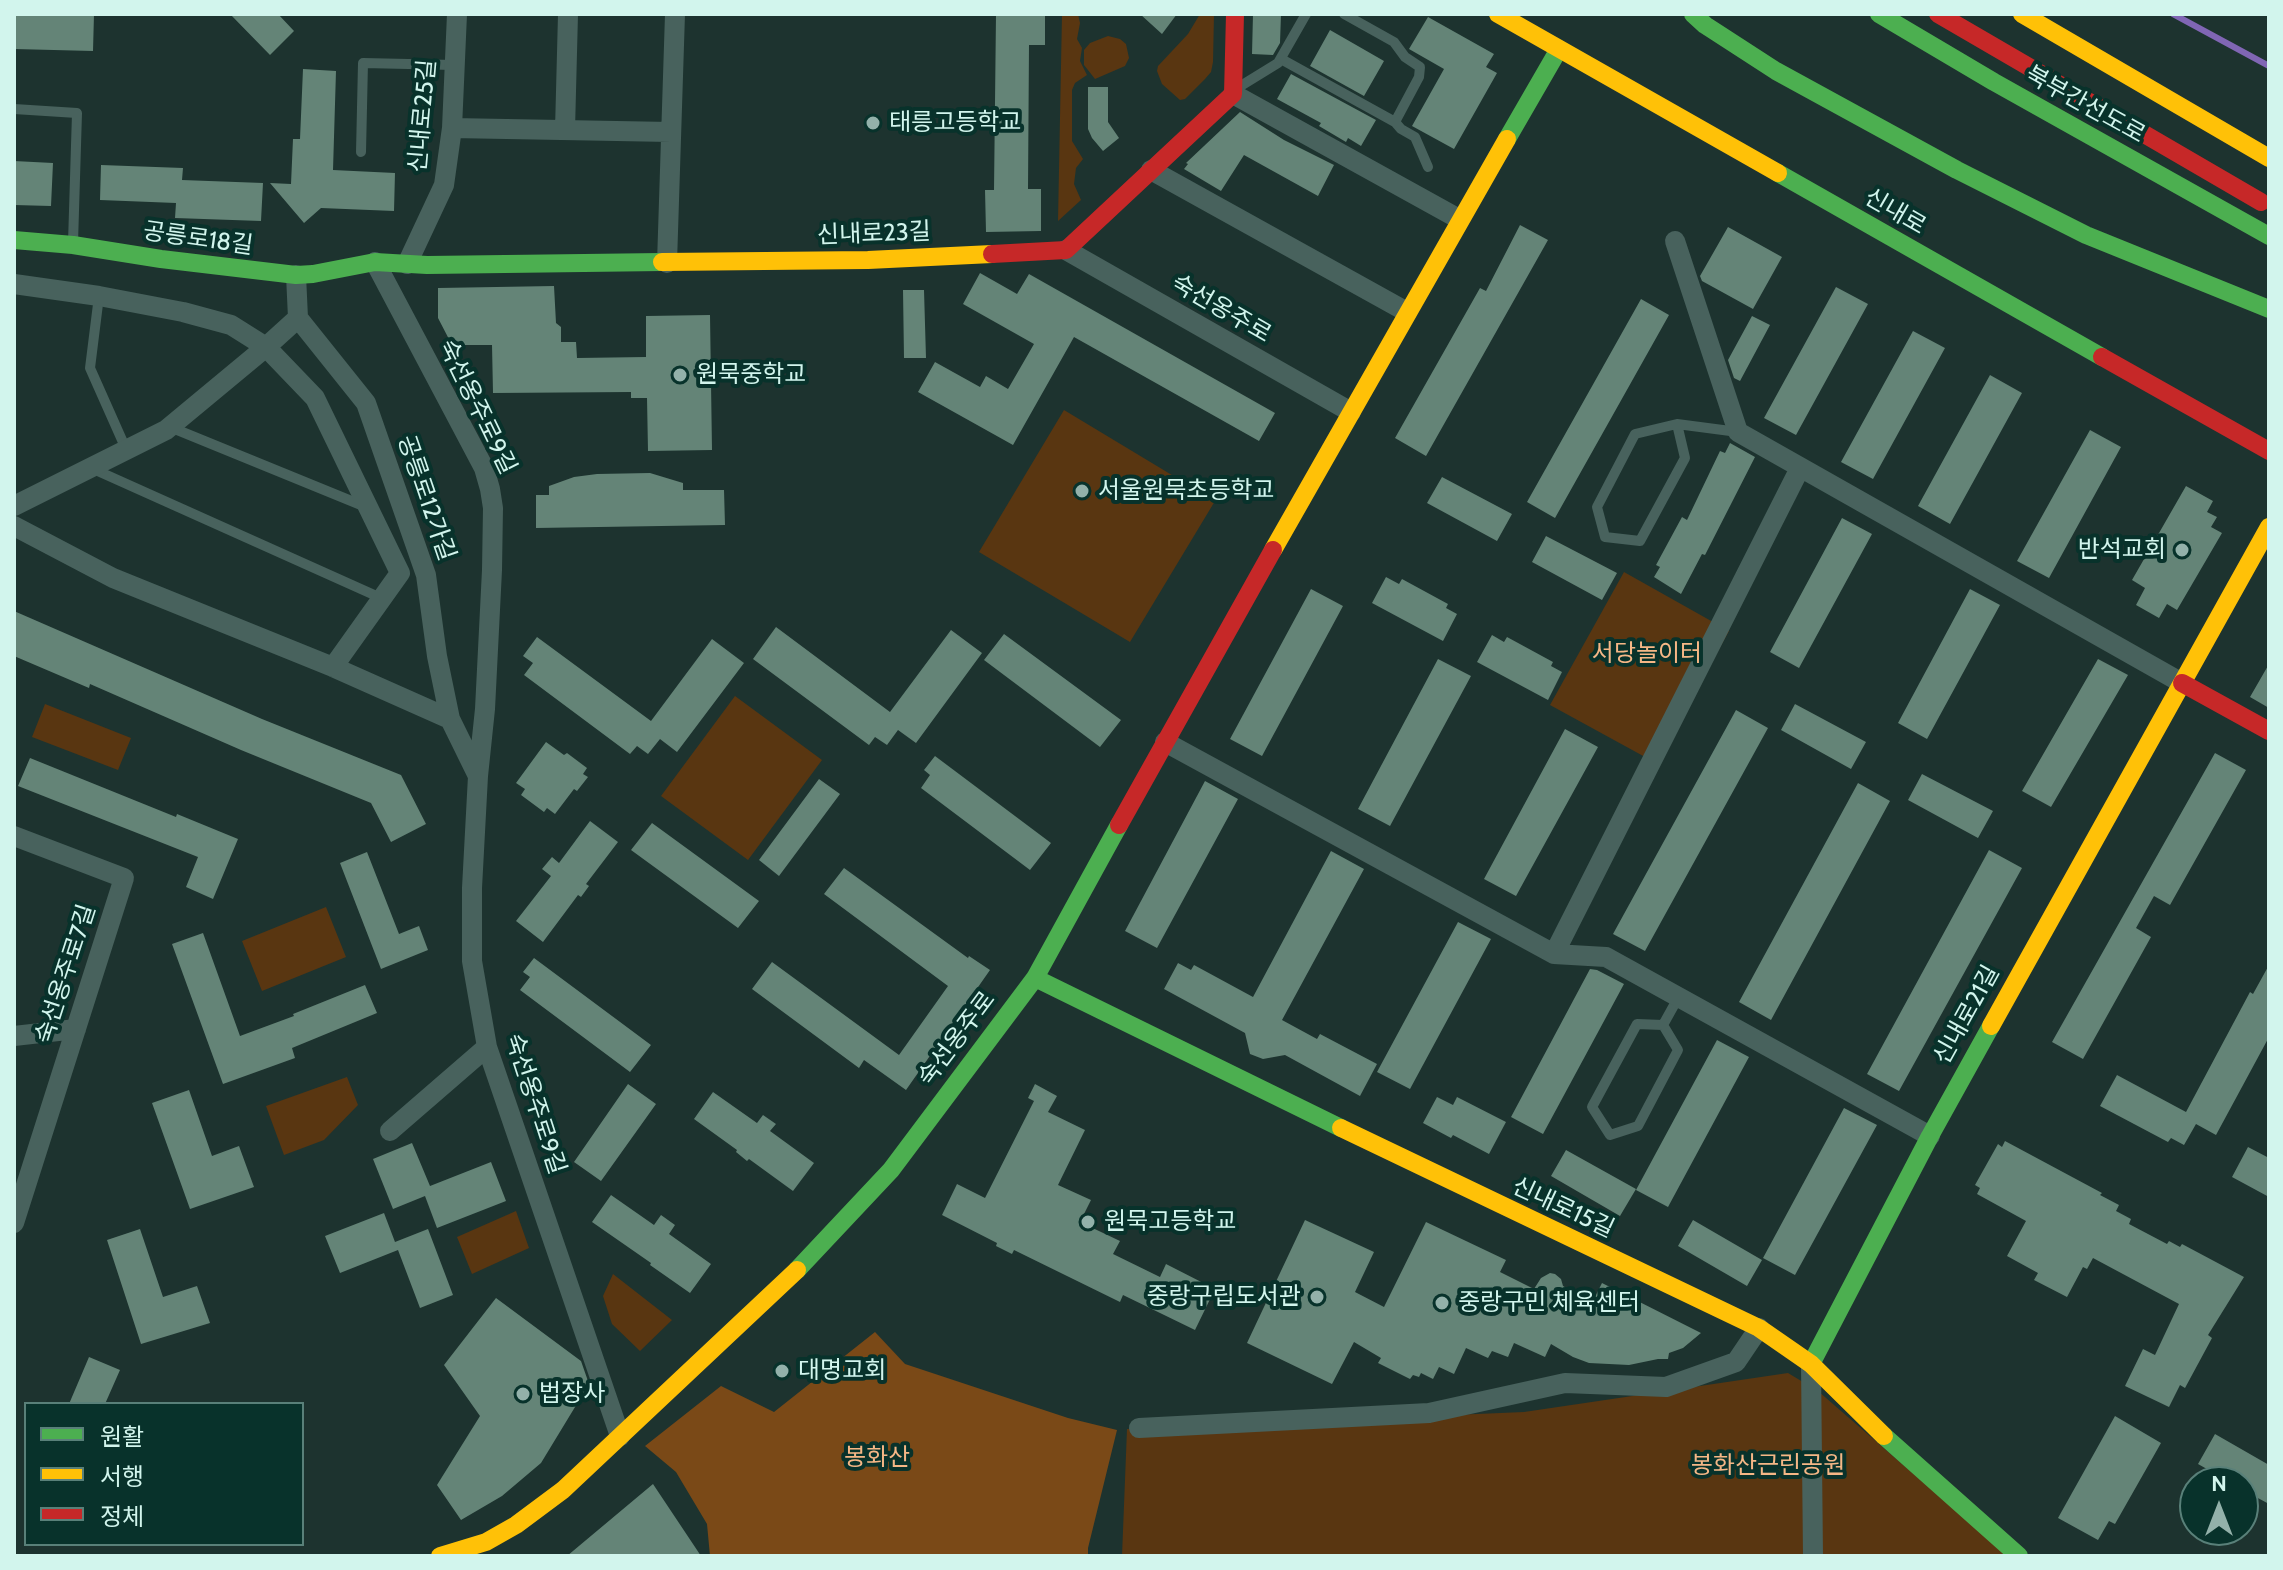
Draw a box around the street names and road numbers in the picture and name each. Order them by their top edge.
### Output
street label: 신내로25길 [404,58,442,174]
street label: 북부간선도로 [2020,60,2150,150]
street label: 신내로 [1859,183,1931,241]
street label: 공릉로18길 [141,217,255,261]
street label: 신내로23길 [817,218,931,250]
street label: 숙선옹주로 [1166,269,1276,349]
street label: 숙선옹주로9길 [432,335,522,479]
street label: 공릉로12가길 [391,431,461,565]
street label: 숙선옹주로7길 [30,901,102,1047]
street label: 신내로21길 [1928,960,2006,1070]
street label: 숙선옹주로 [912,986,1002,1092]
street label: 숙선옹주로9길 [499,1030,571,1178]
street label: 신내로15길 [1507,1172,1619,1244]

